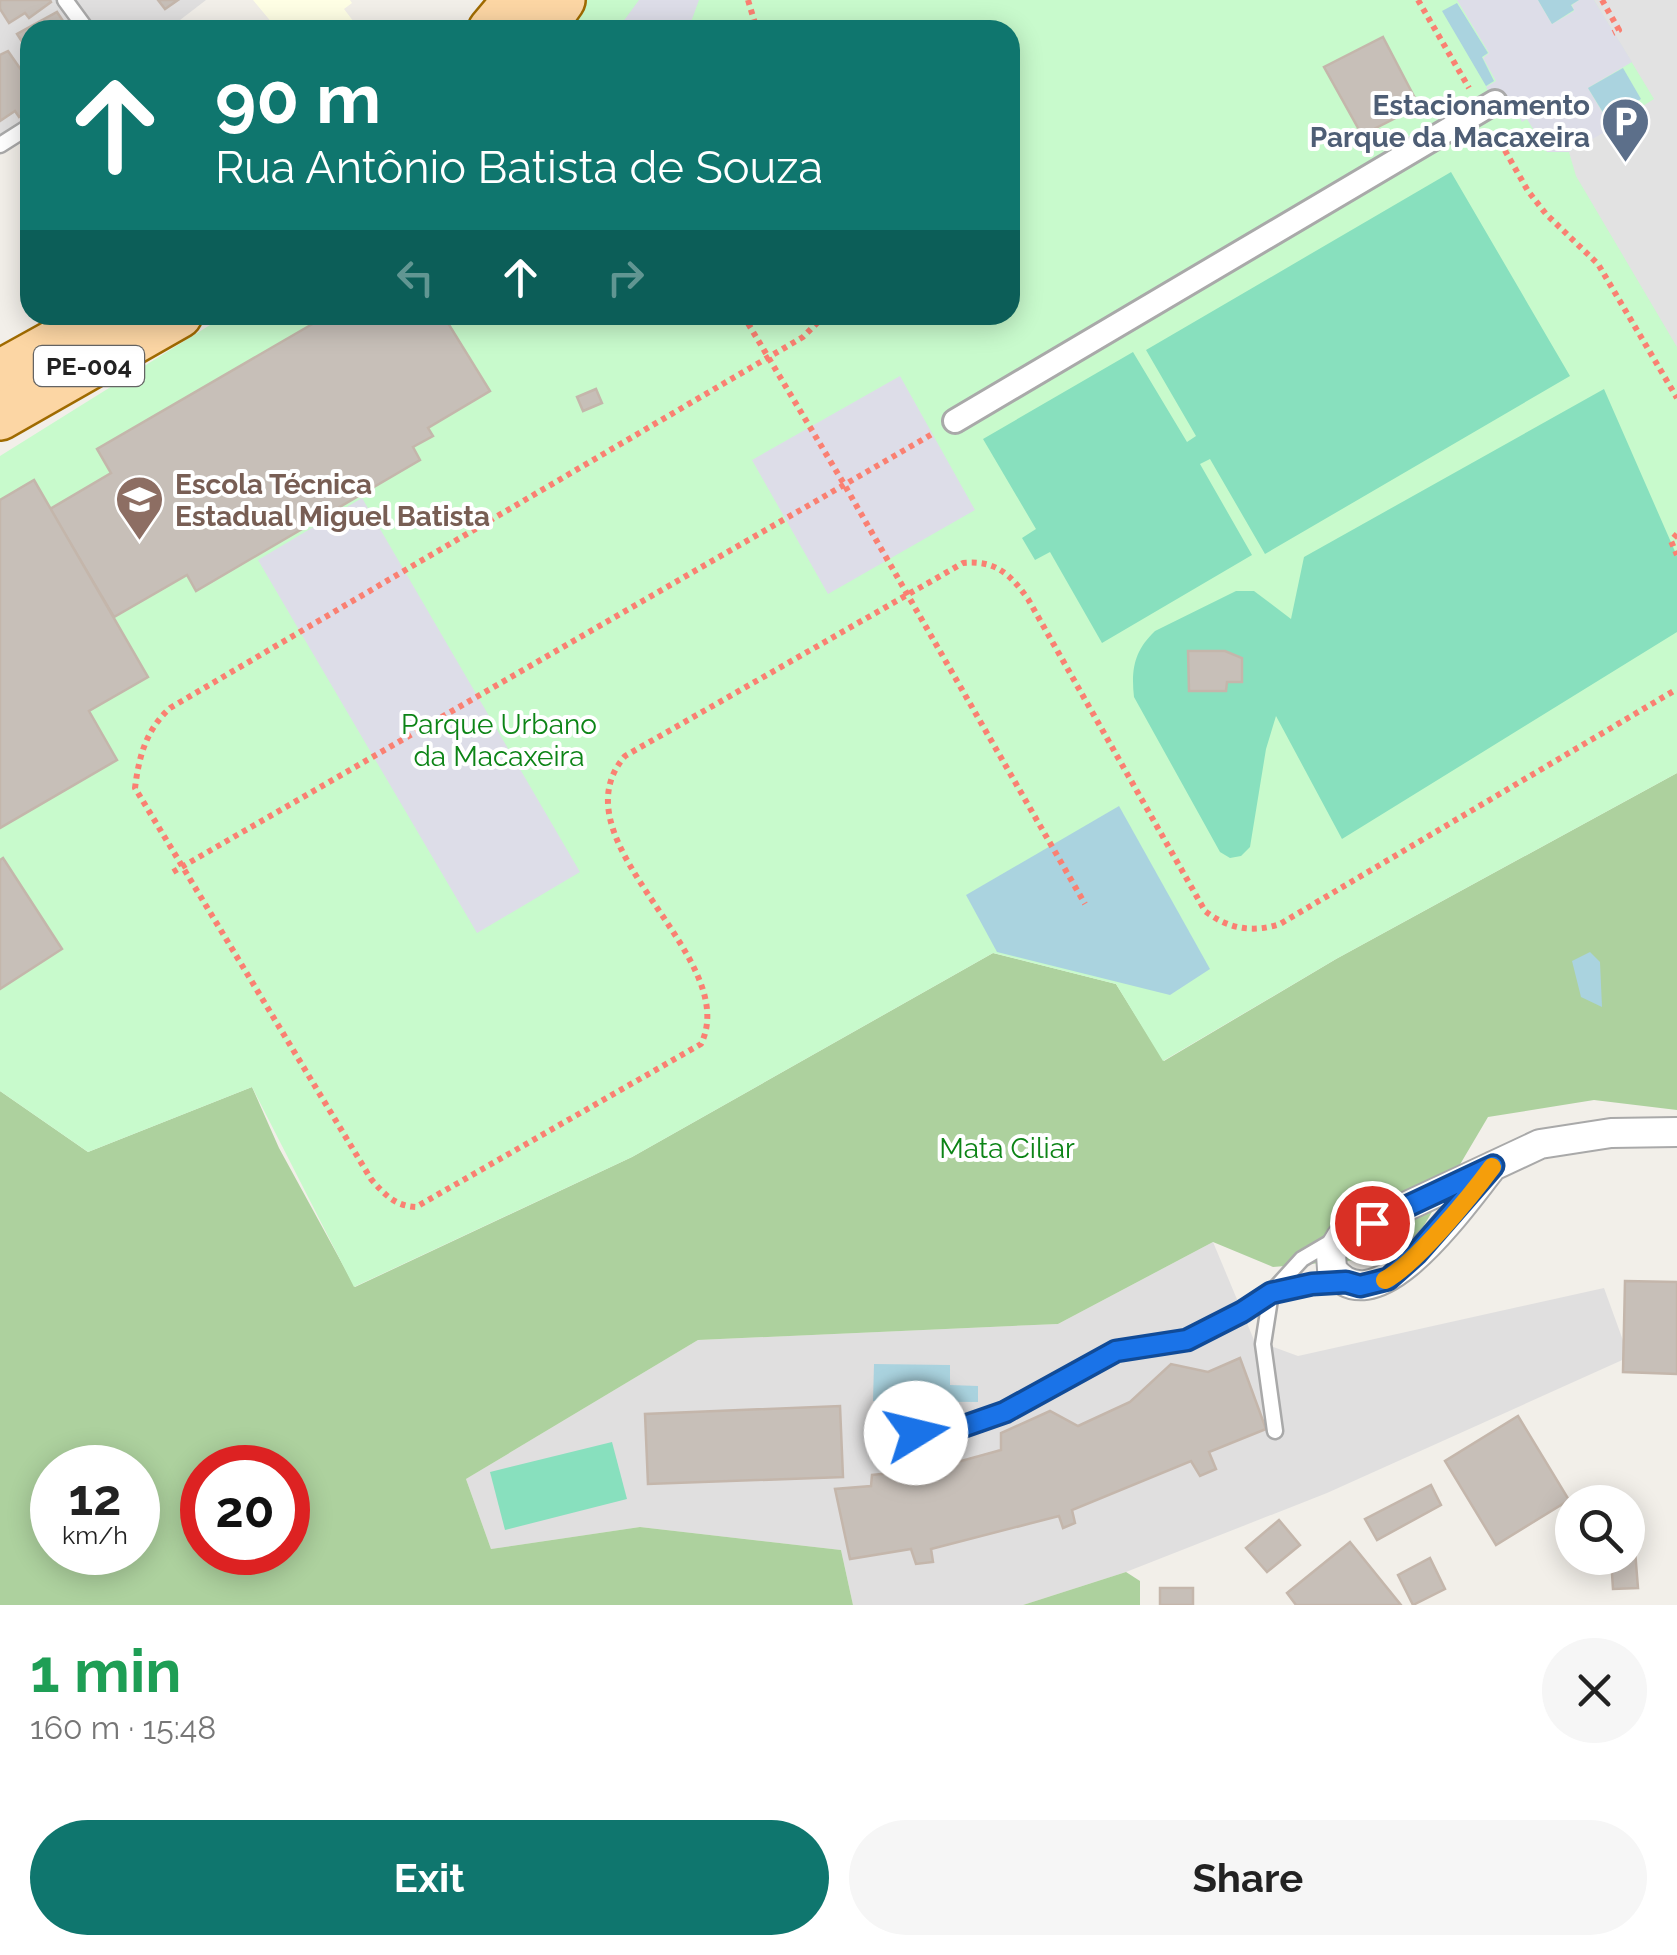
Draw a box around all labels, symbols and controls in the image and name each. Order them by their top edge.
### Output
text: 90 m [215,57,381,139]
icon: ahead [50,60,180,190]
place label: Estacionamento Parque da Macaxeira [1310,89,1590,154]
parking icon: Estacionamento Parque da Macaxeira [1599,95,1651,163]
text: Rua Antônio Batista de Souza [215,141,823,194]
icon: left [388,250,443,305]
icon: ahead [493,250,548,305]
icon: right [598,250,653,305]
road number: PE-004 [34,346,144,386]
place label: Escola Técnica Estadual Miguel Batista [175,468,490,533]
school or university icon: Escola Técnica Estadual Miguel Batista [114,474,166,542]
park label: Parque Urbano da Macaxeira [401,708,597,773]
park label: Mata Ciliar [939,1132,1075,1165]
pin [1330,1181,1415,1266]
icon: arrive [1345,1196,1400,1251]
position arrow [864,1381,968,1485]
speed limit sign: 20 [180,1445,310,1575]
text: 12 [69,1468,121,1527]
map controls [1555,1485,1645,1575]
button: search [1555,1485,1645,1575]
text: km/h [62,1520,128,1550]
text: 1 min [30,1636,181,1706]
button: close [1542,1638,1647,1743]
text: 160 m · 15:48 [30,1709,216,1746]
button: Exit [30,1820,829,1935]
button: Share [849,1820,1647,1935]

